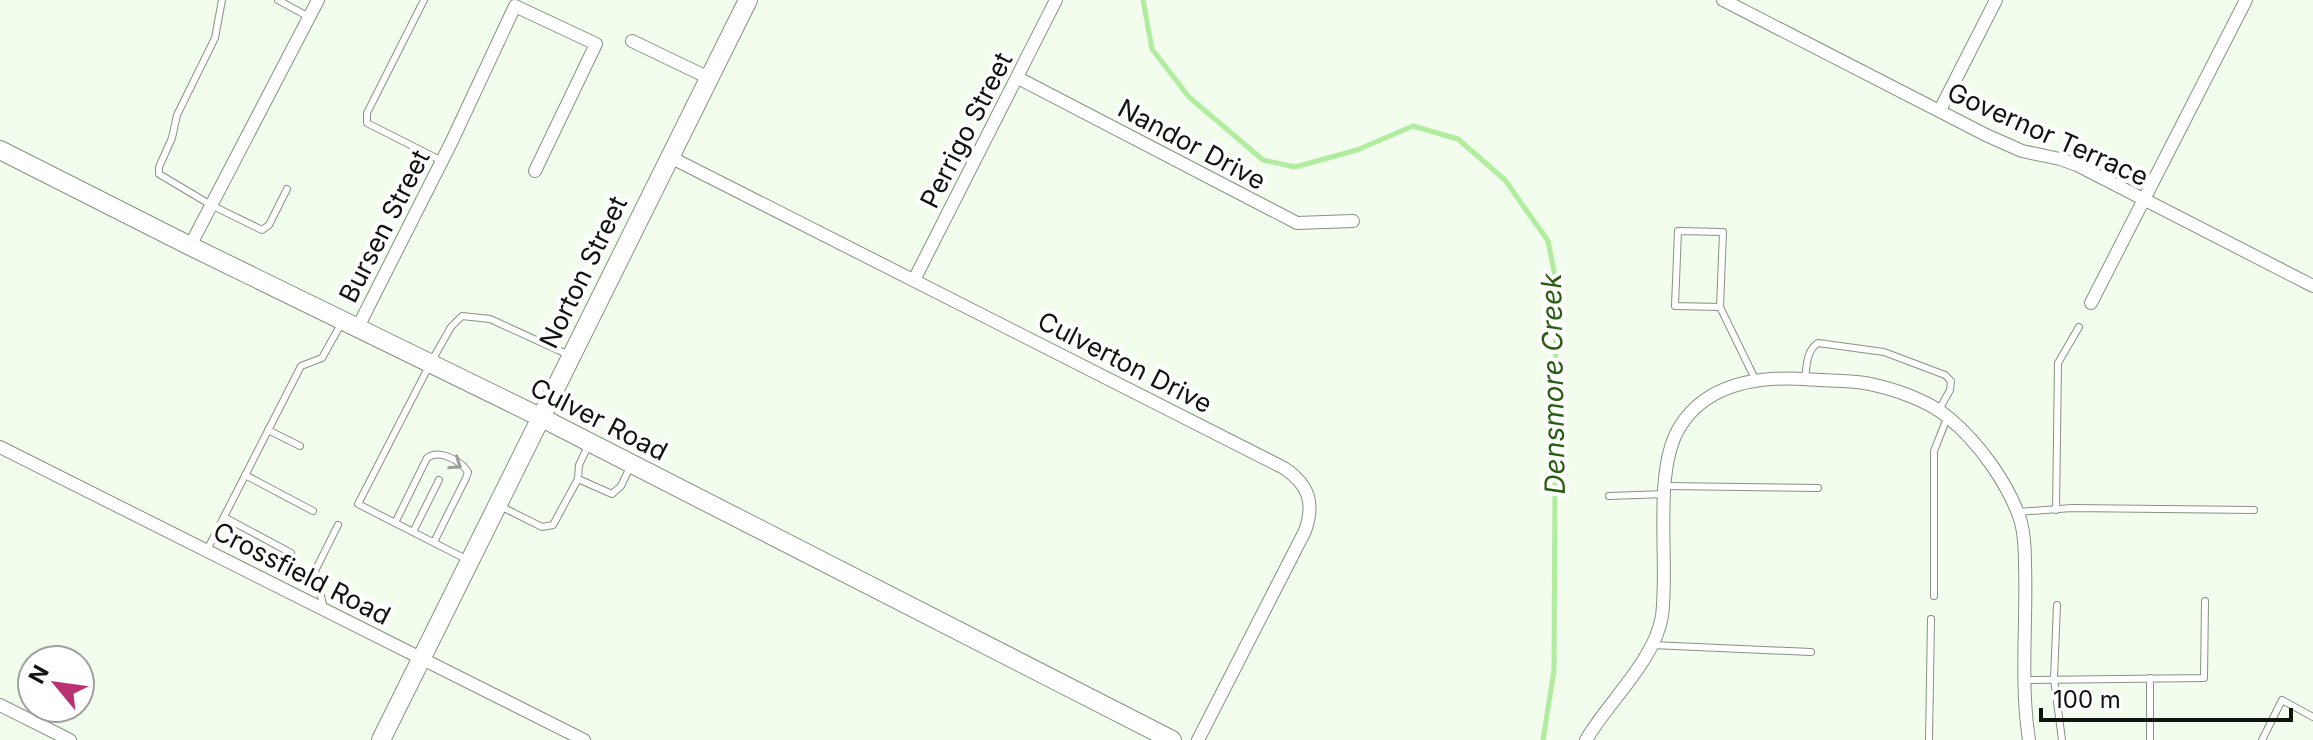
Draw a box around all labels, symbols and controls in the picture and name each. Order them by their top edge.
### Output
street label: Perrigo Street [913,47,1019,213]
street label: Governor Terrace [1943,76,2153,192]
street label: Nandor Drive [1113,92,1271,196]
street label: Bursen Street [332,145,436,307]
street label: Norton Street [533,191,633,353]
water label: Densmore Creek [1534,273,1572,495]
street label: Culverton Drive [1033,305,1217,419]
street label: Culver Road [525,371,673,467]
one-way arrow [448,454,462,469]
street label: Crossfield Road [208,515,396,631]
north arrow [16,644,96,724]
text: N [23,661,54,688]
scale bar [2041,672,2291,722]
text: 100 m [2053,685,2121,714]

